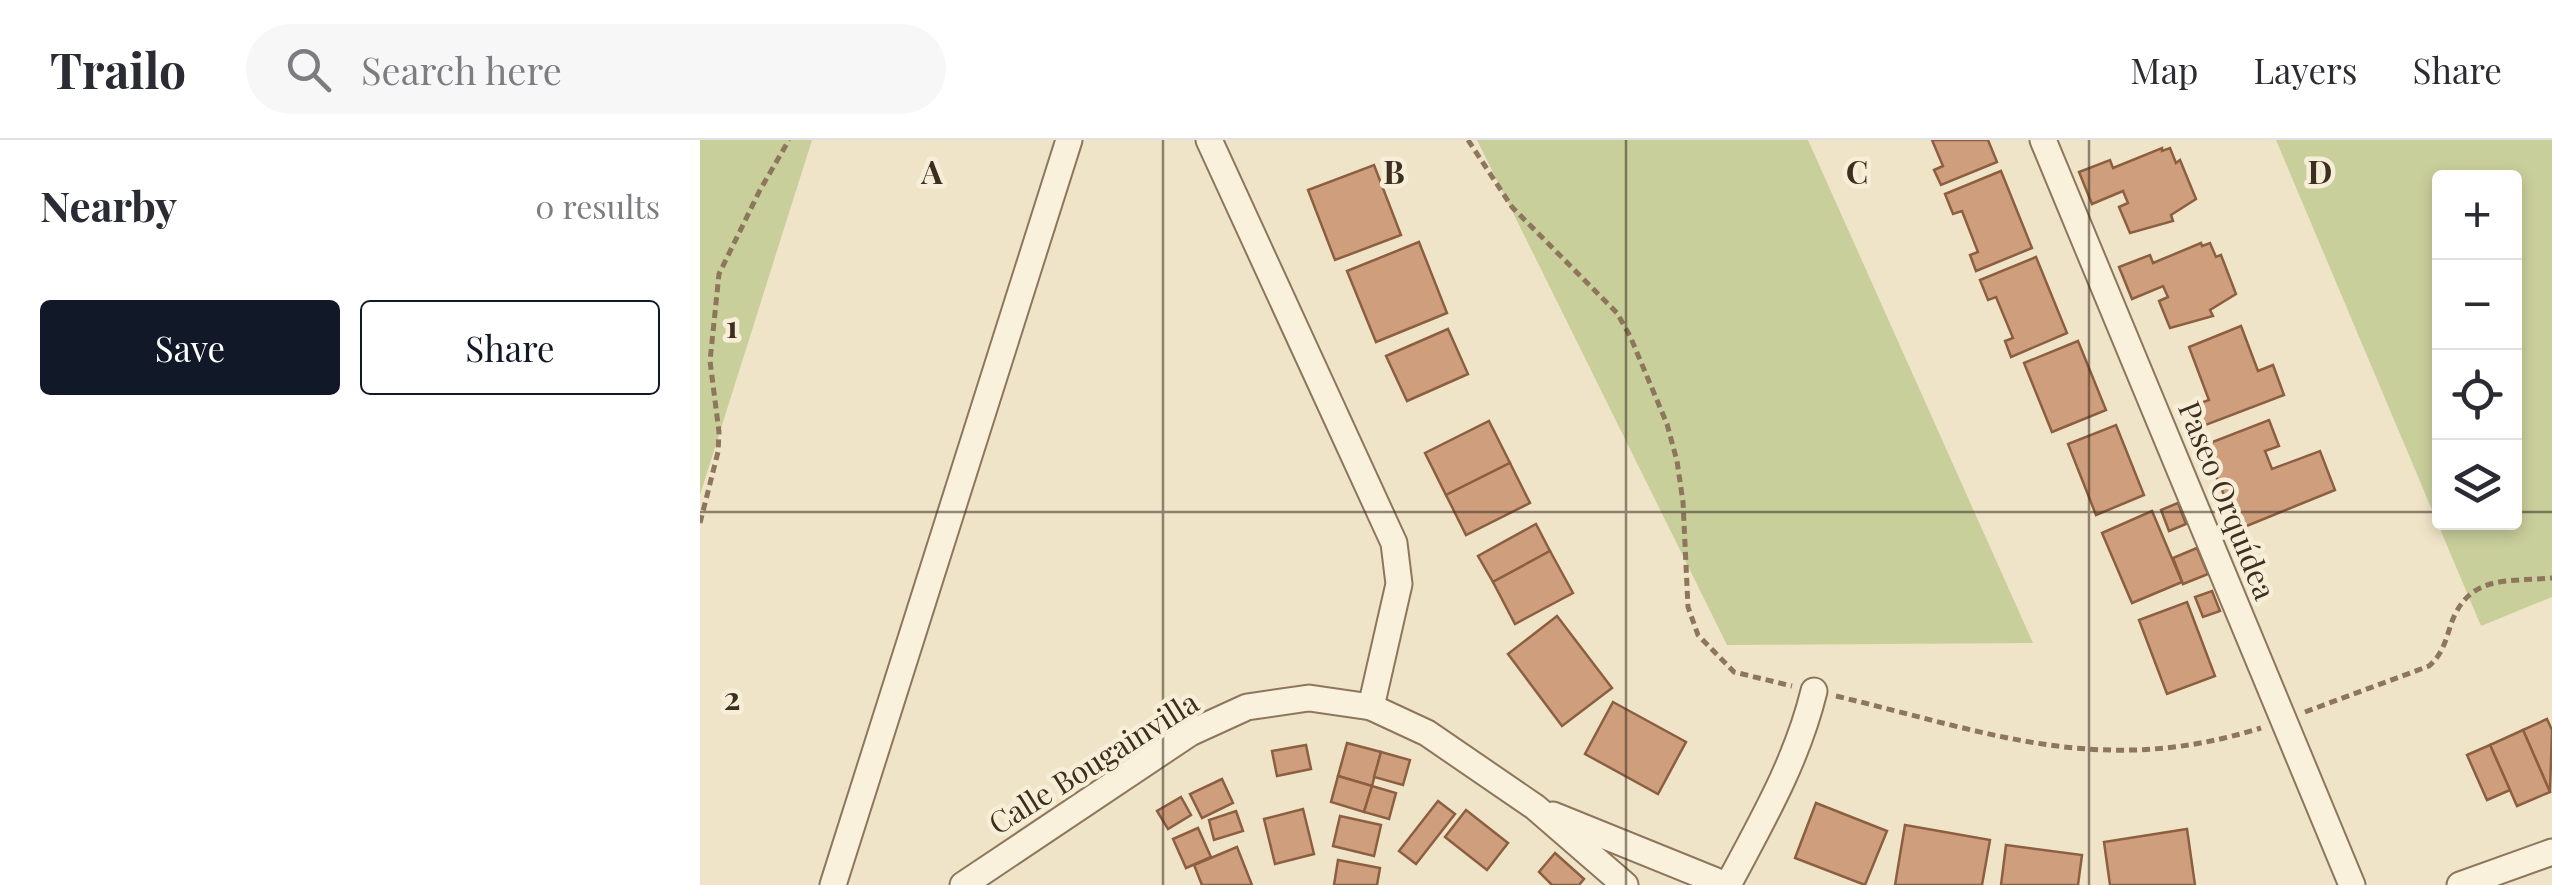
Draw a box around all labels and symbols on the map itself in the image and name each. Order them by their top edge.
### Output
text: A [920,149,943,192]
text: B [1383,149,1405,192]
text: C [1846,149,1868,192]
text: D [2308,149,2332,192]
text: 1 [726,303,738,346]
street label: Paseo Orquídea [2170,395,2286,605]
text: 2 [724,675,740,718]
street label: Calle Bougainvilla [981,681,1205,843]

